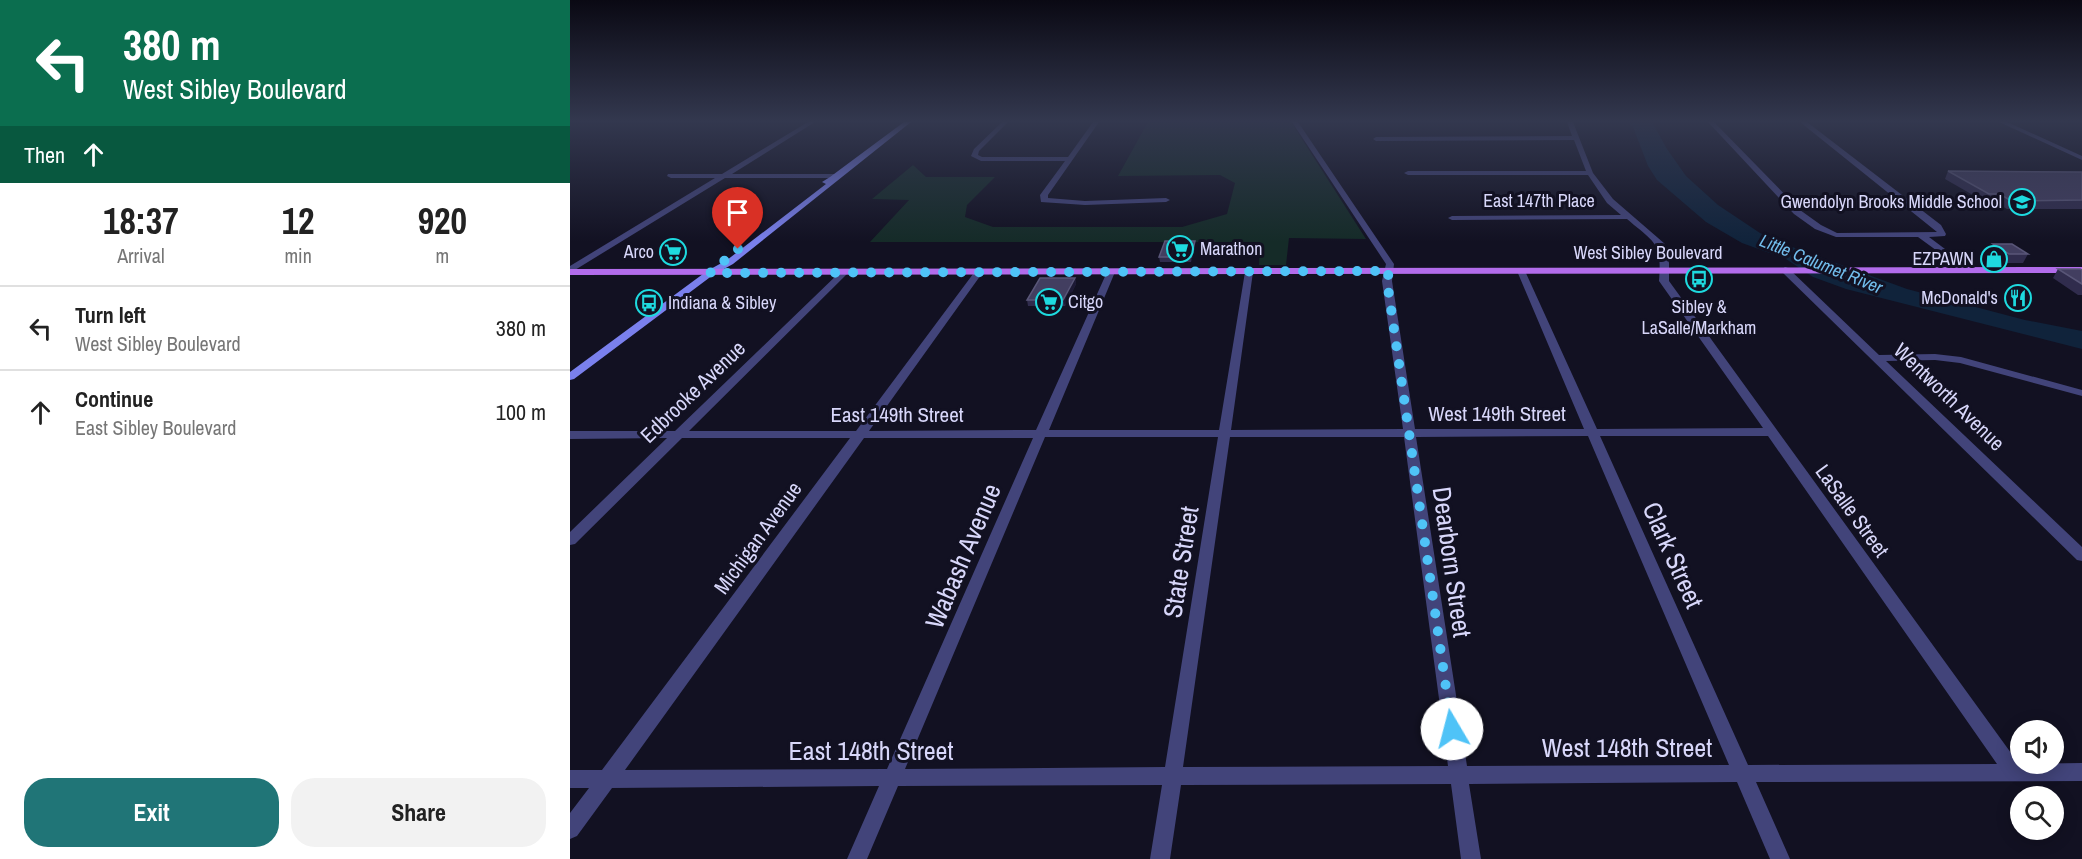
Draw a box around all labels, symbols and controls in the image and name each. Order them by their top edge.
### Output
text: 380 m [123,17,221,73]
icon: left [24,24,102,102]
text: West Sibley Boulevard [123,71,347,107]
icon: ahead [77,138,110,171]
text: Then [24,140,65,170]
pin [712,187,763,249]
school or university icon: Gwendolyn Brooks Middle School [2007,187,2037,217]
street label: East 147th Place [1483,188,1595,213]
place label: Gwendolyn Brooks Middle School [1780,189,2002,214]
icon: arrive [721,196,754,229]
text: 18:37 [103,197,179,245]
text: 12 [282,197,315,245]
text: 920 [418,197,467,245]
water label: Little Calumet River [1756,228,1887,300]
supermarket icon: Marathon [1165,234,1195,264]
place label: Marathon [1200,236,1262,261]
supermarket icon: Arco [658,237,688,267]
place label: Arco [623,239,654,264]
street label: West Sibley Boulevard [1573,240,1723,265]
text: Arrival [117,242,165,269]
text: min [284,242,312,269]
text: m [435,242,449,269]
shop icon: EZPAWN [1979,244,2009,274]
place label: EZPAWN [1912,246,1974,271]
bus stop icon: Sibley & LaSalle/Markham [1684,264,1714,294]
restaurant icon: McDonald's [2003,283,2033,313]
place label: McDonald's [1921,285,1998,310]
supermarket icon: Citgo [1034,287,1064,317]
bus stop icon: Indiana & Sibley [634,288,664,318]
place label: Citgo [1068,289,1103,314]
place label: Indiana & Sibley [668,290,777,315]
place label: Sibley & LaSalle/Markham [1642,294,1756,340]
text: Turn left [75,300,146,330]
icon: left [24,312,57,345]
text: 380 m [496,313,546,343]
text: West Sibley Boulevard [75,330,241,357]
street label: Edbrooke Avenue [634,334,752,449]
street label: Wentworth Avenue [1887,336,2011,457]
text: Continue [75,384,153,414]
icon: ahead [24,396,57,429]
text: 100 m [496,397,546,427]
street label: West 149th Street [1428,399,1566,428]
street label: East 149th Street [830,400,964,429]
text: East Sibley Boulevard [75,414,236,441]
street label: LaSalle Street [1809,458,1896,563]
street label: Michigan Avenue [707,475,808,600]
street label: Wabash Avenue [916,478,1009,634]
street label: Dearborn Street [1425,484,1480,640]
street label: Clark Street [1635,496,1712,613]
street label: State Street [1154,504,1207,620]
position arrow [1420,697,1484,761]
map controls [2010,720,2064,840]
button: sound [2010,720,2064,774]
street label: West 148th Street [1542,730,1712,765]
street label: East 148th Street [789,733,953,768]
button: Exit [24,778,279,847]
button: Share [291,778,546,847]
button: search [2010,786,2064,840]

